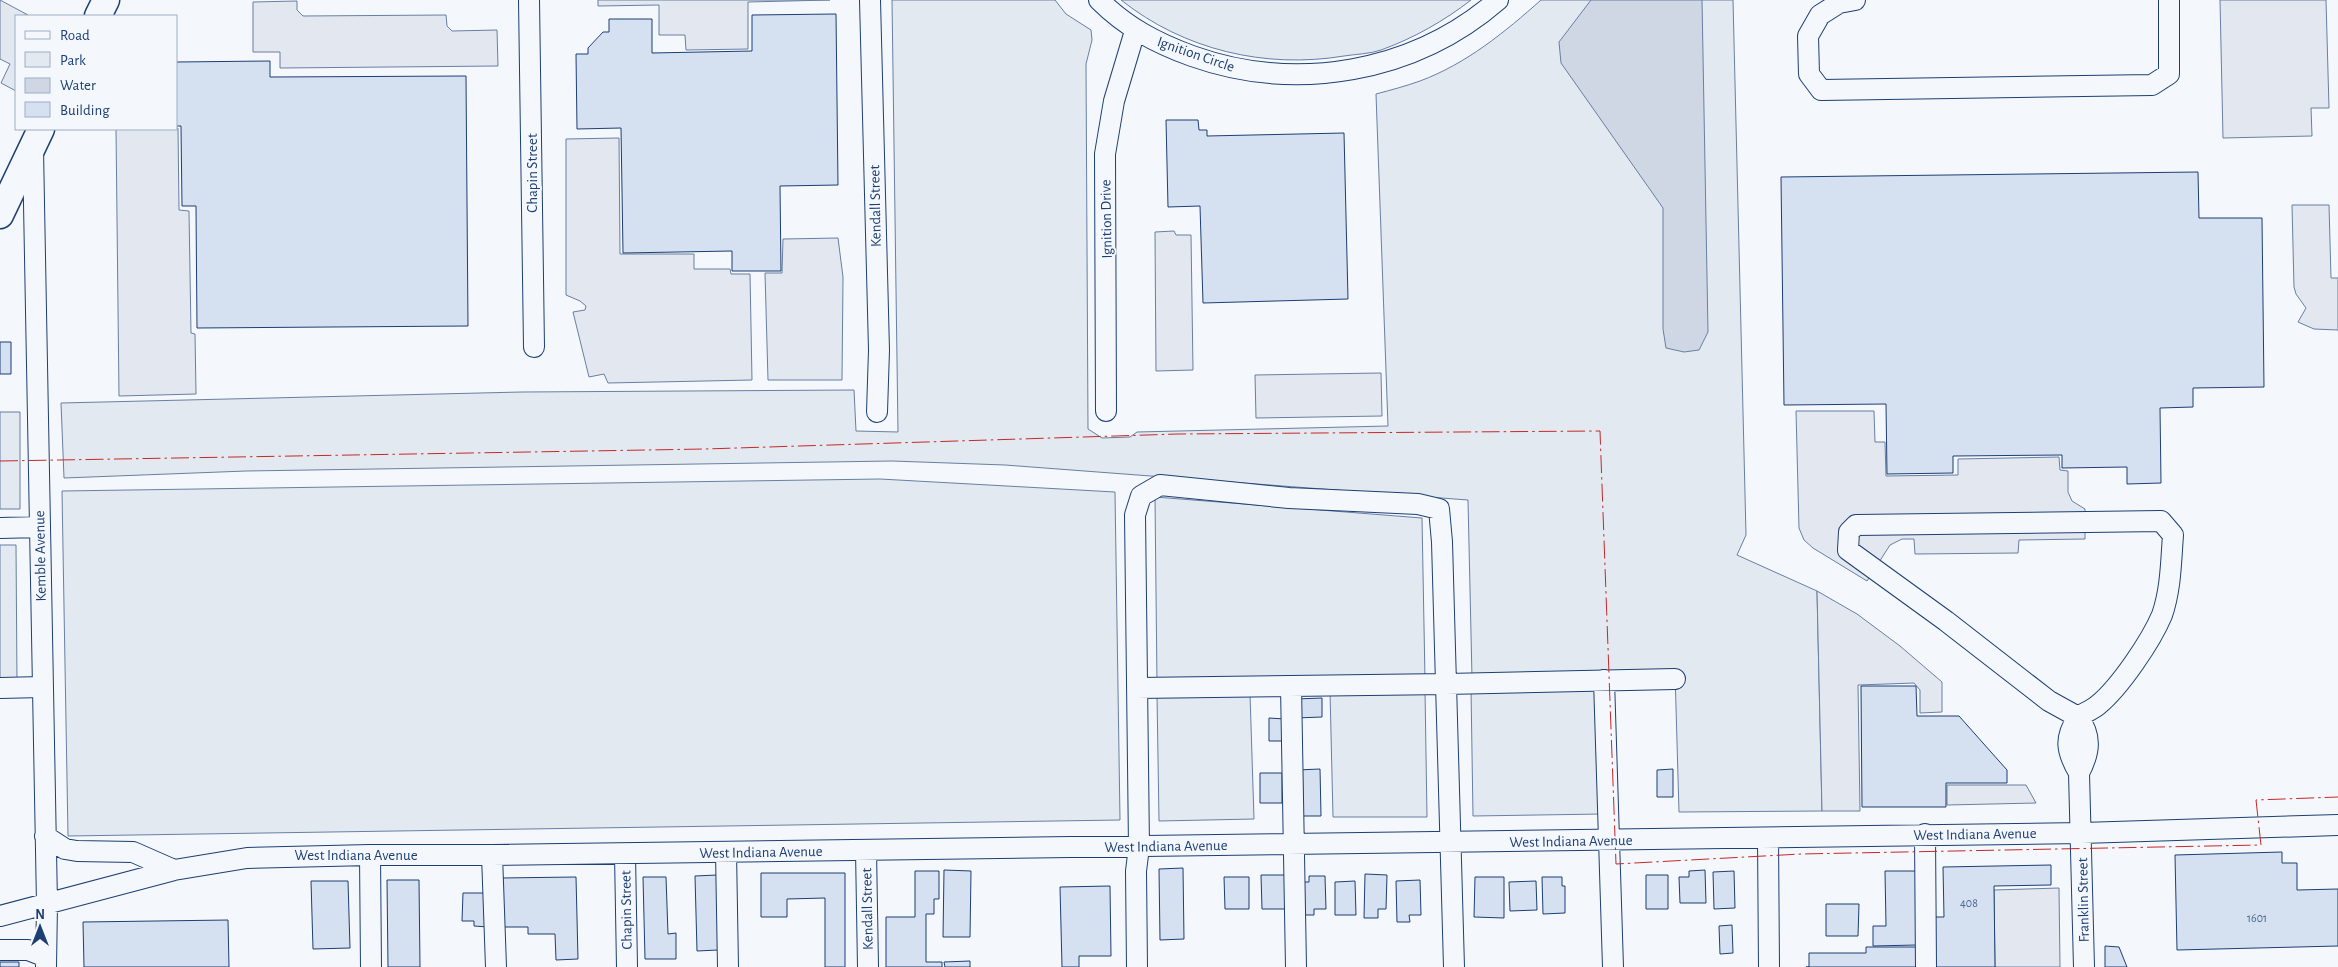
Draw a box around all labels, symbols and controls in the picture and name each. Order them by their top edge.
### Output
legend [15,15,178,130]
text: Road [60,28,90,43]
street label: Ignition Circle [1155,34,1237,75]
text: Park [60,53,86,68]
text: Water [60,78,96,93]
text: Building [60,103,110,118]
street label: Chapin Street [525,133,540,213]
street label: Kendall Street [867,164,884,247]
street label: Ignition Drive [1098,179,1115,259]
street label: Kemble Avenue [32,510,49,602]
street label: West Indiana Avenue [1913,826,2037,843]
street label: West Indiana Avenue [1509,833,1633,850]
street label: West Indiana Avenue [1104,838,1228,855]
street label: West Indiana Avenue [699,844,823,861]
street label: West Indiana Avenue [294,848,418,863]
street label: Franklin Street [2075,857,2092,943]
street label: Kendall Street [859,867,876,950]
street label: Chapin Street [618,870,635,950]
house number: 408 [1960,897,1978,909]
north arrow [15,902,65,952]
text: N [35,908,45,922]
house number: 1601 [2247,912,2267,924]

